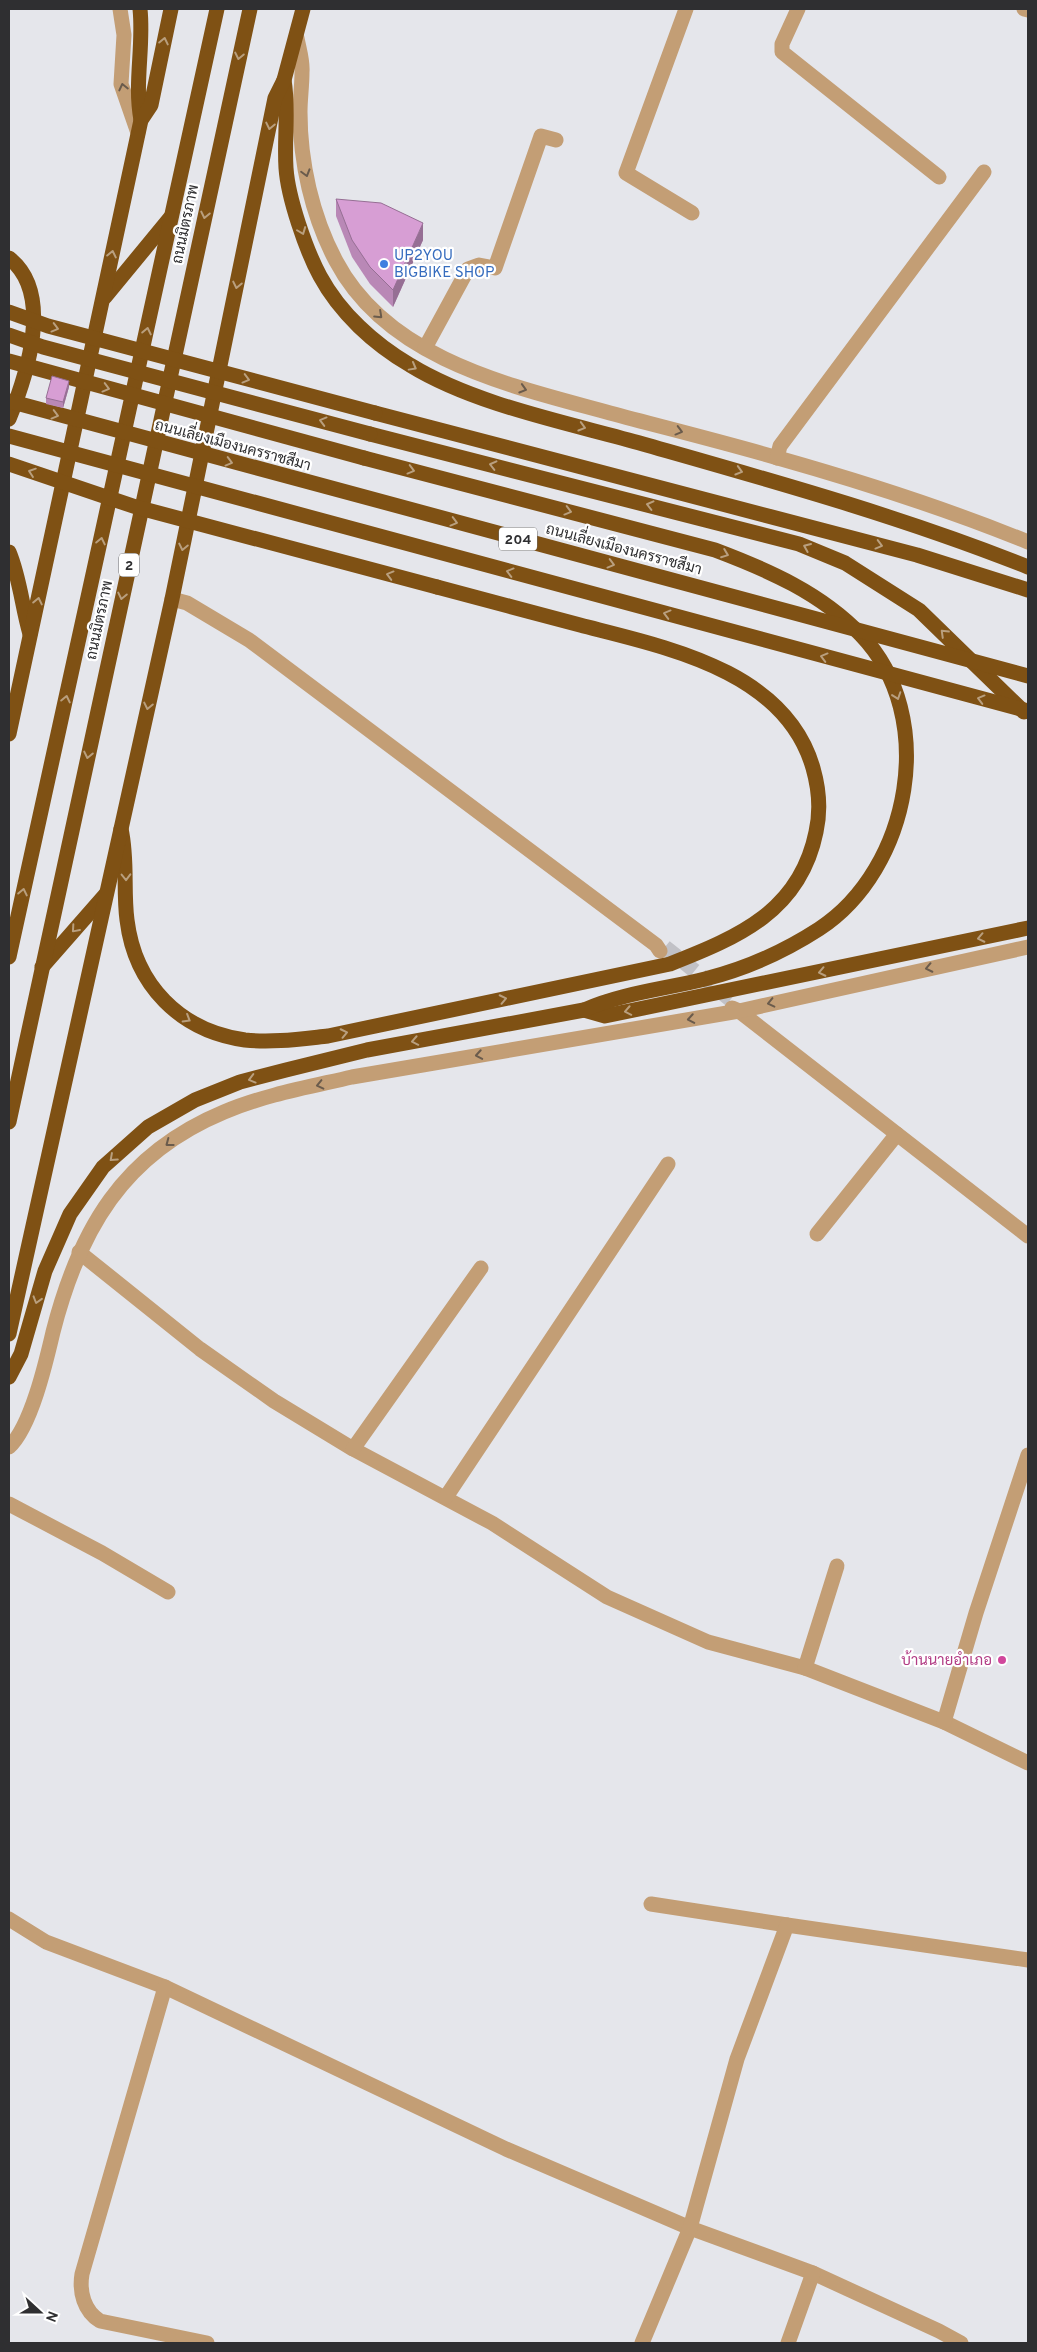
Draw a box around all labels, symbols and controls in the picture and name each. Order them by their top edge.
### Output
one-way arrow [158,36,169,45]
one-way arrow [234,52,245,61]
one-way arrow [119,83,129,92]
one-way arrow [265,122,275,130]
one-way arrow [300,169,311,178]
street label: ถนนมิตรภาพ [168,183,204,266]
one-way arrow [200,211,211,220]
one-way arrow [296,226,306,235]
place label: UP2YOU BIGBIKE SHOP [394,247,494,283]
one-way arrow [106,249,117,258]
marker: UP2YOU BIGBIKE SHOP [378,258,390,270]
one-way arrow [232,281,242,290]
one-way arrow [374,309,383,318]
one-way arrow [50,322,58,332]
one-way arrow [141,326,152,335]
one-way arrow [408,360,417,370]
one-way arrow [241,373,249,383]
one-way arrow [102,382,110,392]
one-way arrow [518,383,526,393]
one-way arrow [51,409,60,420]
street label: ถนนเลี่ยงเมืองนครราชสีมา [153,410,315,476]
one-way arrow [318,416,327,427]
one-way arrow [578,421,586,431]
one-way arrow [675,426,683,436]
one-way arrow [225,456,233,466]
one-way arrow [488,460,497,471]
one-way arrow [406,464,415,475]
one-way arrow [734,465,743,476]
one-way arrow [28,468,37,478]
one-way arrow [647,501,655,511]
one-way arrow [563,506,571,516]
street label: ถนนเลี่ยงเมืองนครราชสีมา [544,514,706,580]
one-way arrow [449,516,458,527]
road number: 204 [499,528,537,550]
one-way arrow [95,536,106,545]
one-way arrow [875,539,884,550]
one-way arrow [178,543,188,552]
one-way arrow [803,543,812,554]
one-way arrow [720,548,728,558]
road number: 2 [119,554,139,576]
one-way arrow [606,558,615,569]
one-way arrow [507,568,515,578]
one-way arrow [386,570,394,580]
street label: ถนนมิตรภาพ [82,579,118,662]
one-way arrow [117,592,128,601]
one-way arrow [32,597,43,605]
one-way arrow [664,610,672,620]
one-way arrow [940,630,949,639]
one-way arrow [821,652,829,662]
one-way arrow [891,692,901,700]
one-way arrow [977,694,986,705]
one-way arrow [60,695,71,704]
one-way arrow [144,702,154,710]
one-way arrow [83,751,94,760]
one-way arrow [121,874,131,882]
one-way arrow [17,888,28,897]
one-way arrow [72,924,81,933]
one-way arrow [976,933,985,943]
one-way arrow [925,963,934,973]
one-way arrow [817,966,826,977]
one-way arrow [499,994,508,1005]
one-way arrow [766,997,775,1008]
one-way arrow [624,1005,632,1016]
one-way arrow [181,1012,190,1022]
one-way arrow [687,1013,696,1023]
one-way arrow [340,1028,349,1038]
one-way arrow [411,1036,420,1046]
one-way arrow [475,1050,484,1060]
one-way arrow [248,1073,257,1084]
one-way arrow [315,1079,324,1090]
one-way arrow [166,1137,175,1145]
one-way arrow [109,1152,118,1161]
one-way arrow [32,1295,42,1303]
place label: บ้านนายอำเภอ [901,1650,992,1671]
marker: บ้านนายอำเภอ [996,1654,1008,1666]
north arrow [15,2287,65,2337]
text: N [41,2308,60,2324]

